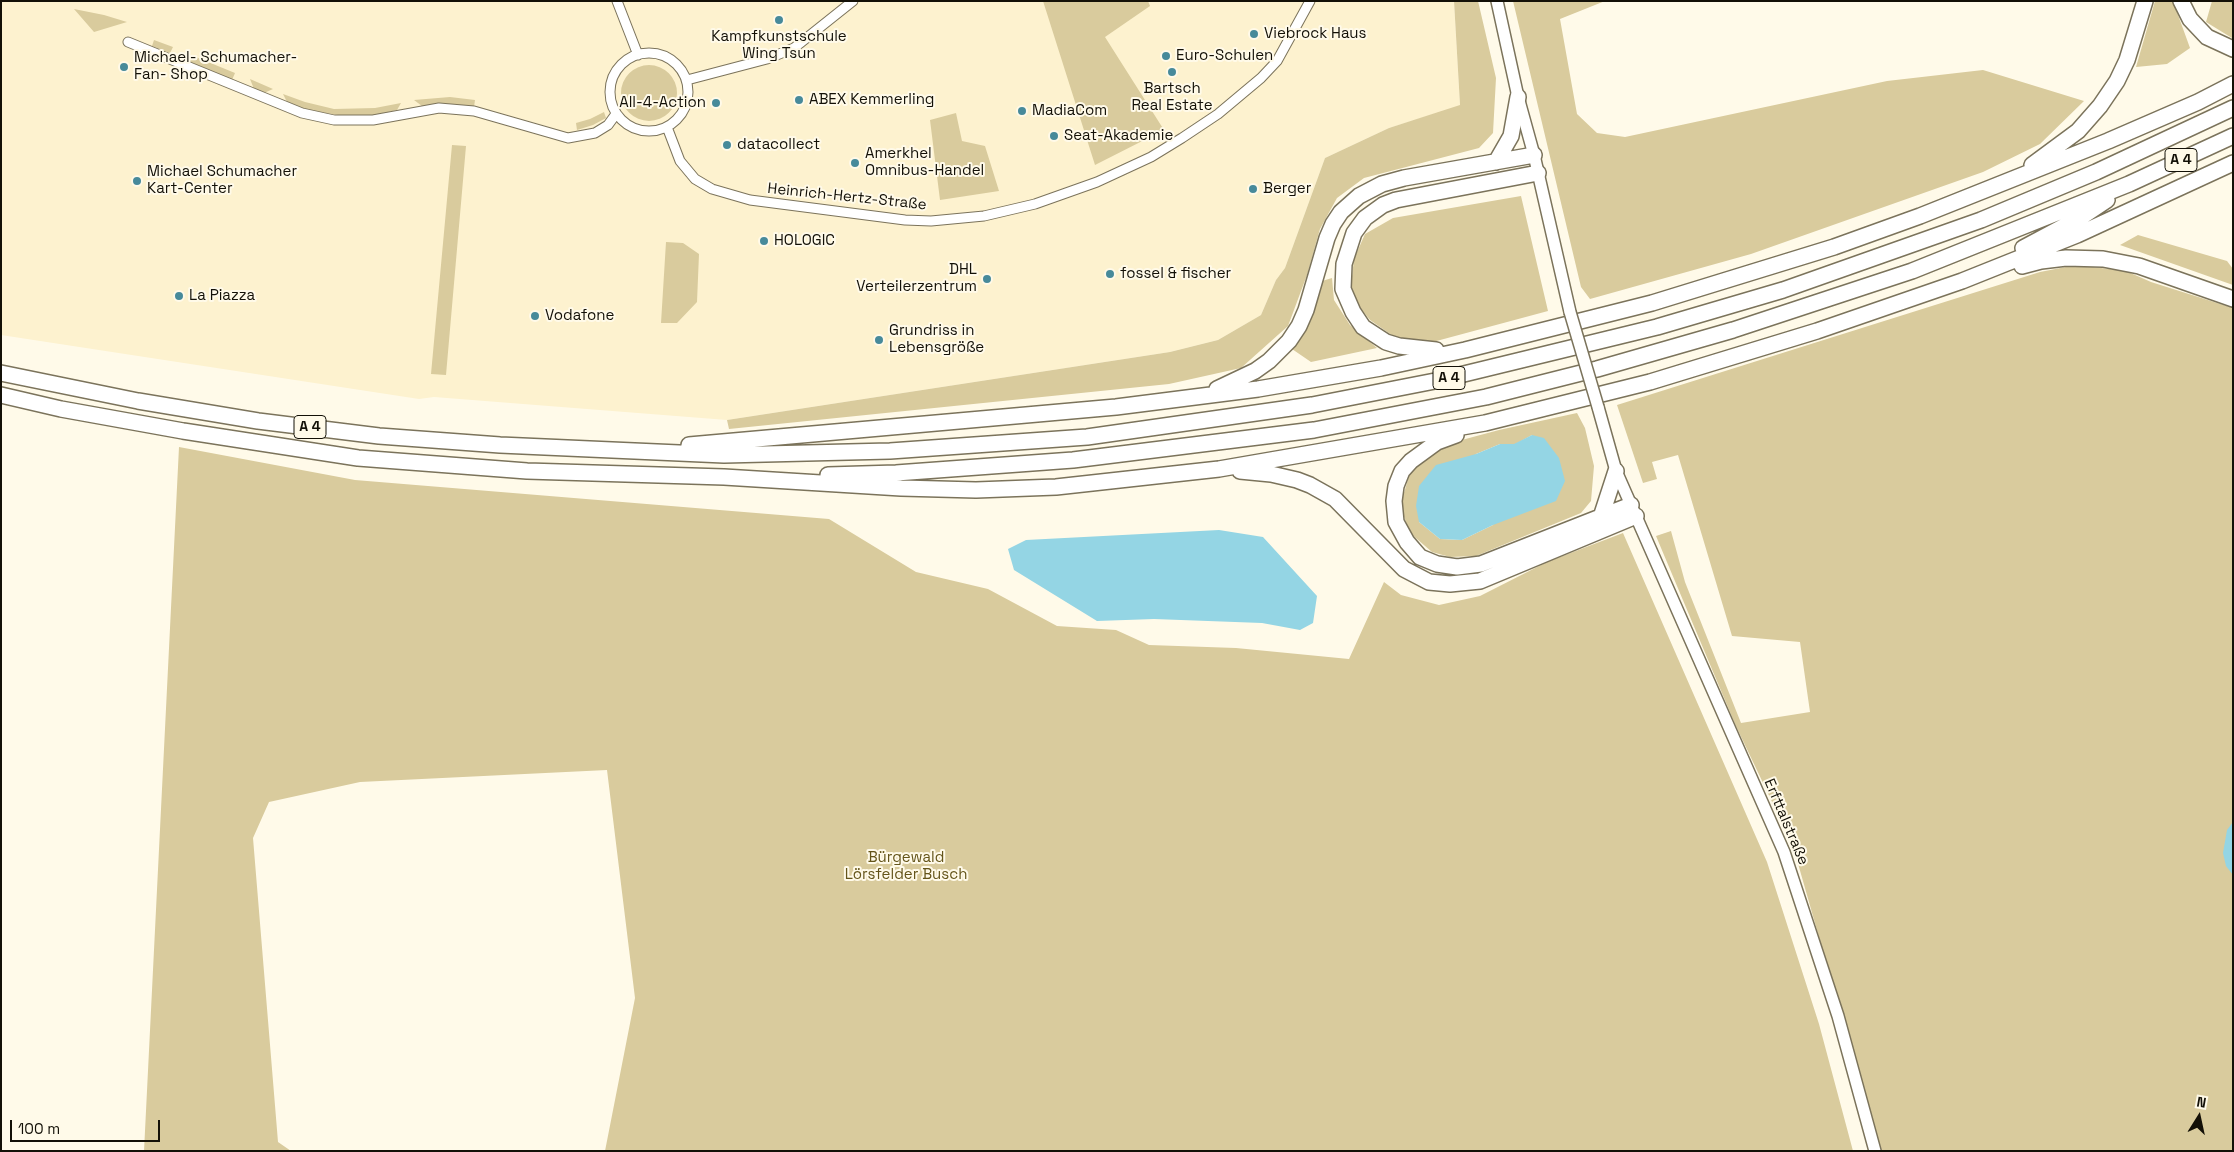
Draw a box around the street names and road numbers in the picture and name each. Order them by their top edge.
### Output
road number: A 4 [2165,148,2197,172]
street label: Heinrich-Hertz-Straße [767,180,927,214]
road number: A 4 [1433,366,1465,389]
road number: A 4 [294,416,326,438]
street label: Erfttalstraße [1760,776,1812,868]

